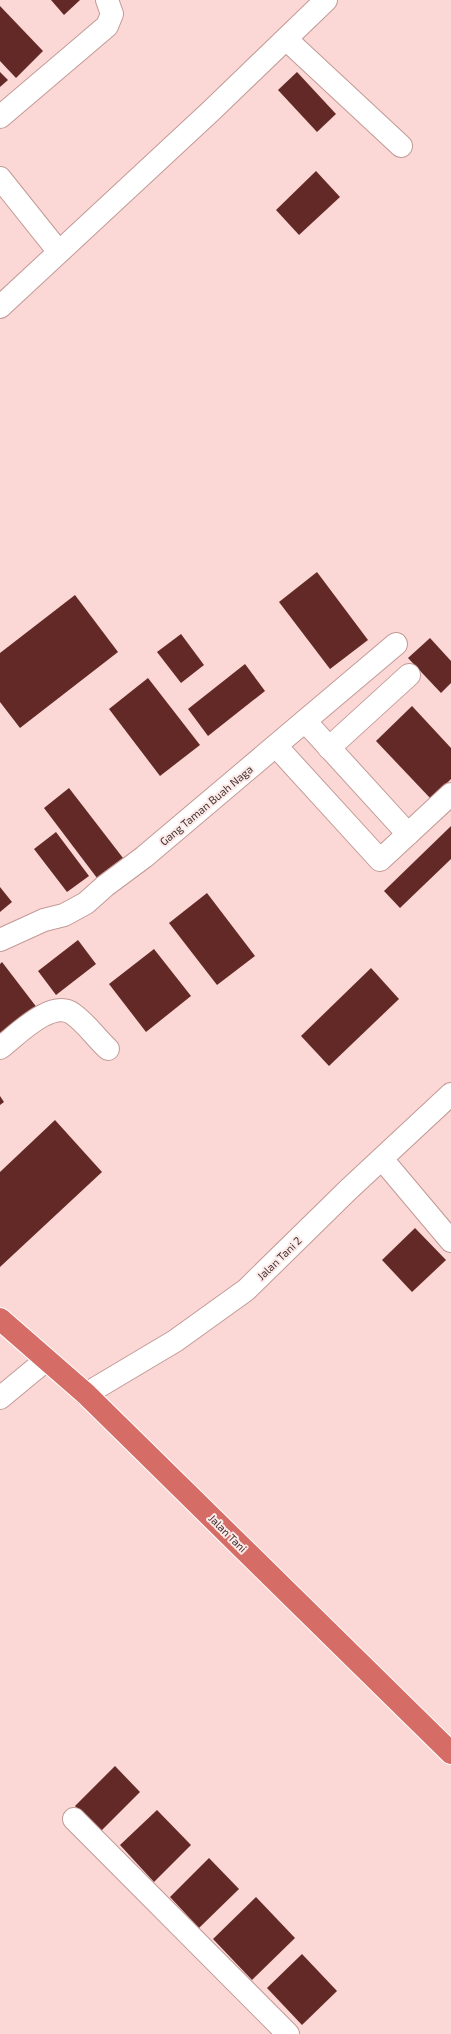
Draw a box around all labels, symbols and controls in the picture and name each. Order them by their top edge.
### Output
street label: Gang Taman Buah Naga [157,762,255,848]
street label: Jalan Tani 2 [254,1234,304,1282]
street label: Jalan Tani [206,1511,250,1555]

